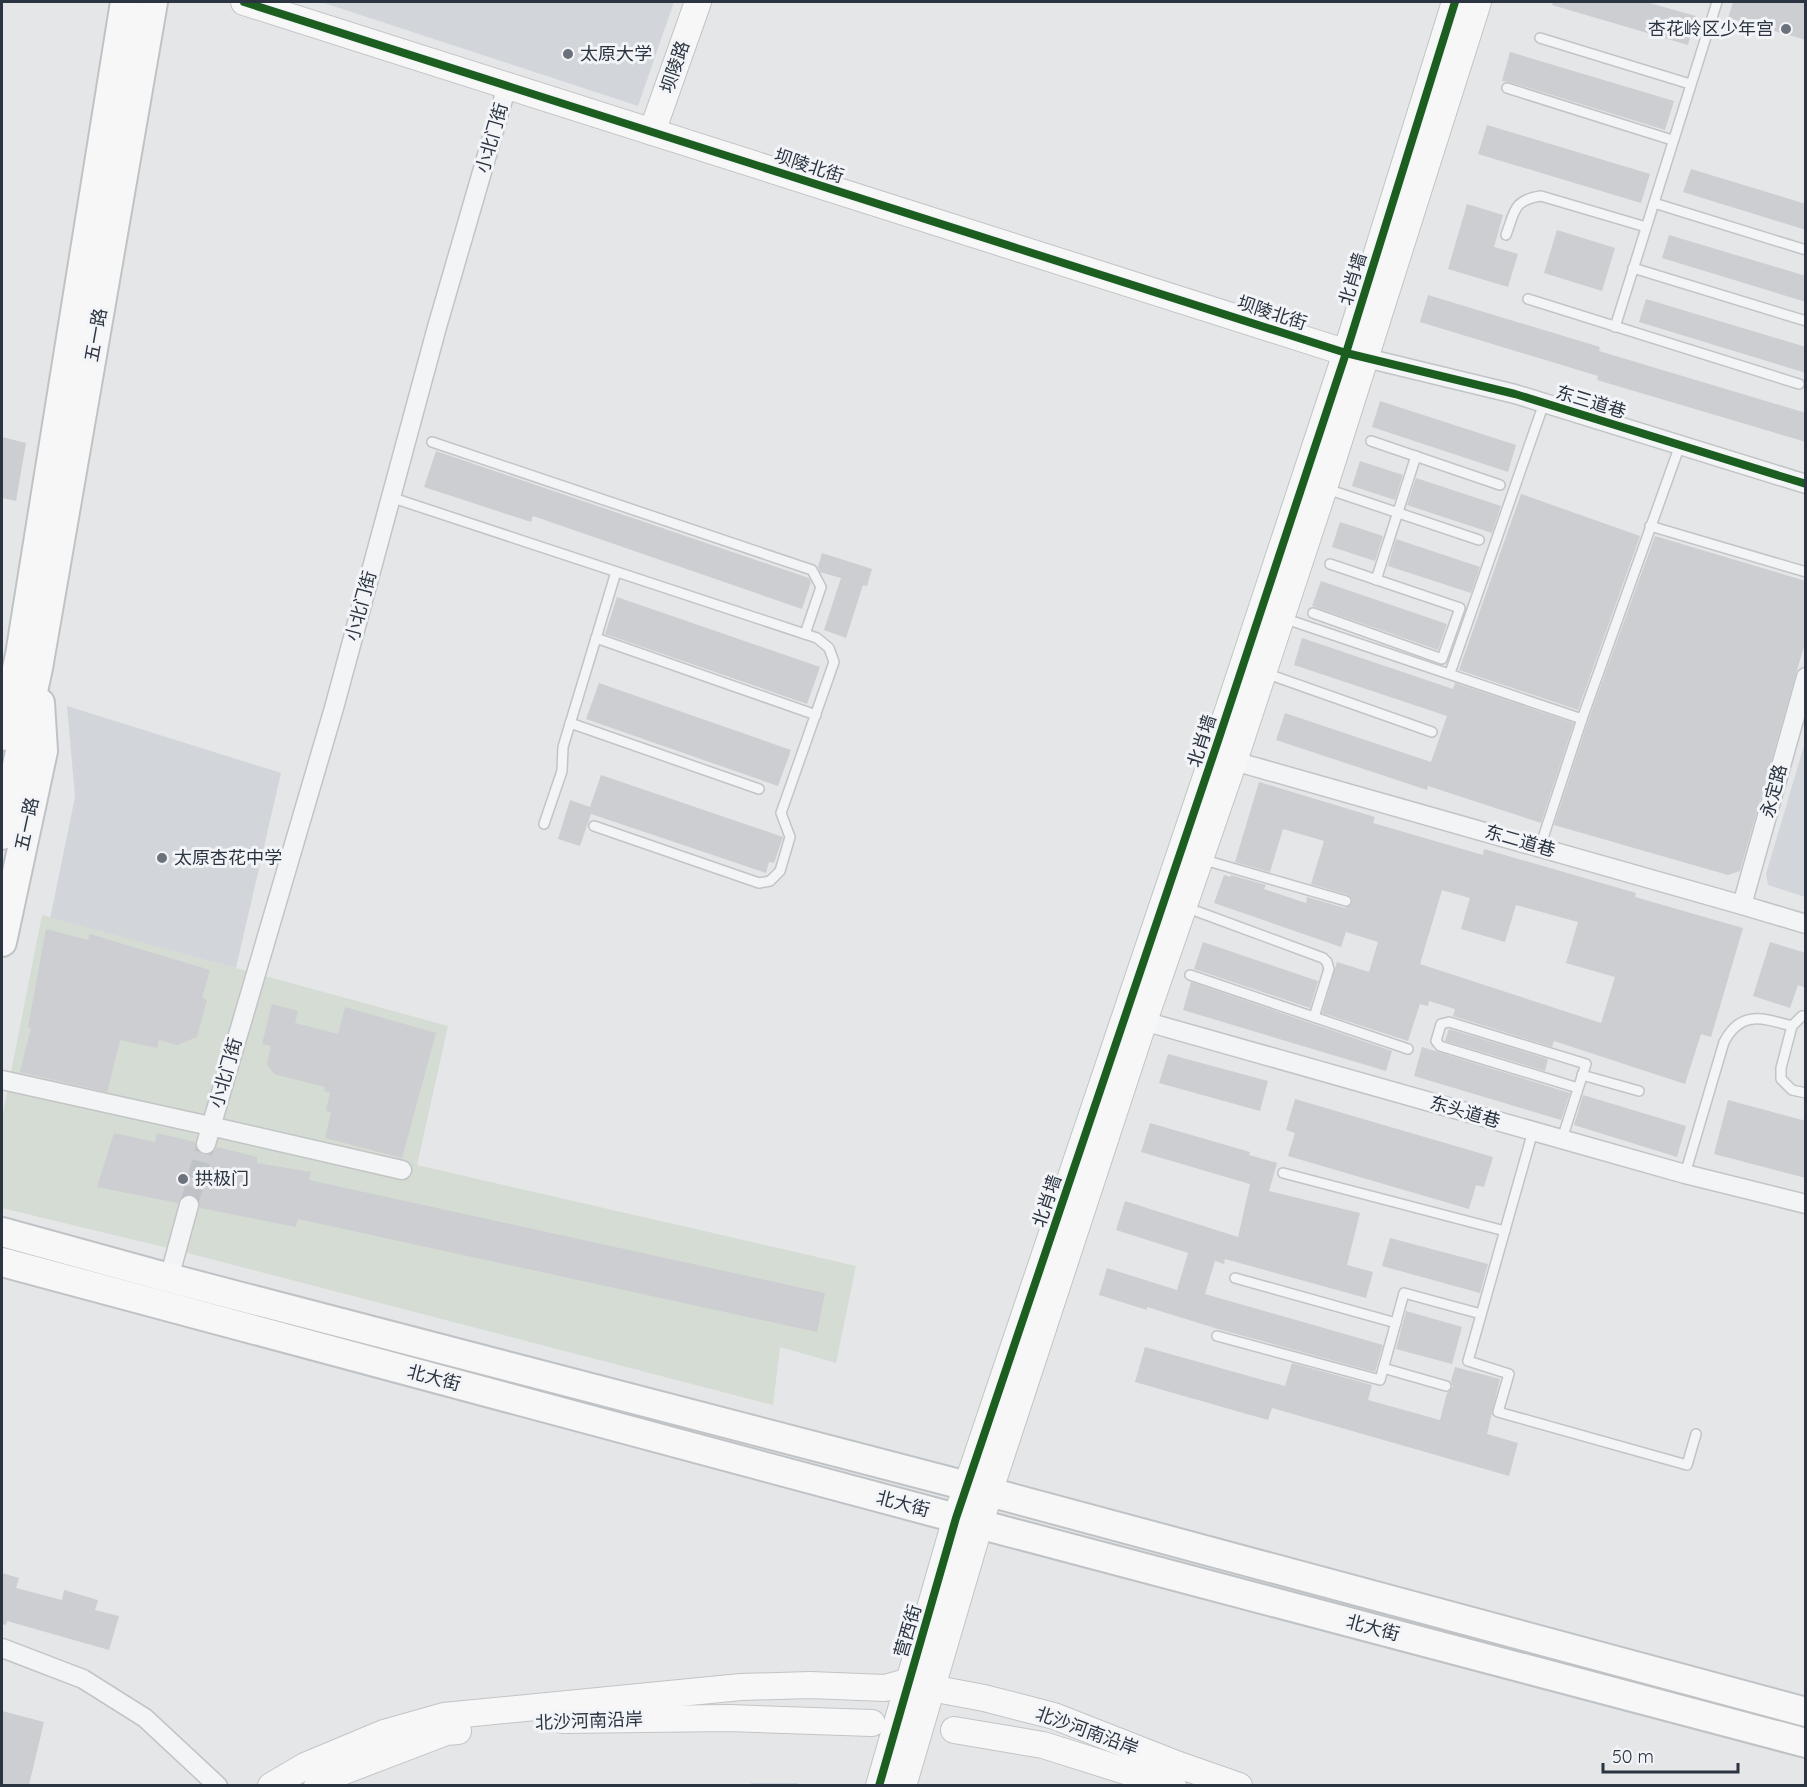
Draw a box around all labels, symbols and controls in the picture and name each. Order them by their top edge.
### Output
place label: 杏花岭区少年宫 [1648,17,1774,40]
marker: 杏花岭区少年宫 [1779,22,1793,36]
street label: 坝陵路 [655,38,694,96]
place label: 太原大学 [580,42,652,65]
marker: 太原大学 [561,47,575,61]
street label: 小北门街 [471,100,512,176]
street label: 坝陵北街 [771,143,847,188]
street label: 北肖墙 [1334,250,1371,308]
street label: 坝陵北街 [1234,290,1310,335]
street label: 五一路 [79,306,112,363]
street label: 东三道巷 [1553,380,1629,423]
street label: 小北门街 [340,568,381,644]
street label: 北肖墙 [1182,712,1221,770]
street label: 永定路 [1755,762,1792,820]
street label: 五一路 [10,795,43,853]
street label: 东二道巷 [1482,820,1558,861]
place label: 太原杏花中学 [174,846,282,869]
marker: 太原杏花中学 [155,851,169,865]
street label: 小北门街 [205,1035,246,1111]
street label: 东头道巷 [1427,1091,1503,1132]
place label: 拱极门 [195,1167,249,1190]
marker: 拱极门 [176,1172,190,1186]
street label: 北肖墙 [1027,1172,1066,1230]
street label: 北大街 [405,1359,463,1396]
street label: 北大街 [874,1485,932,1522]
street label: 营西街 [889,1602,926,1660]
street label: 北大街 [1344,1609,1402,1646]
street label: 北沙河南沿岸 [1032,1701,1142,1760]
street label: 北沙河南沿岸 [535,1707,643,1734]
scale bar [1603,1736,1738,1774]
text: 50 m [1612,1745,1654,1768]

